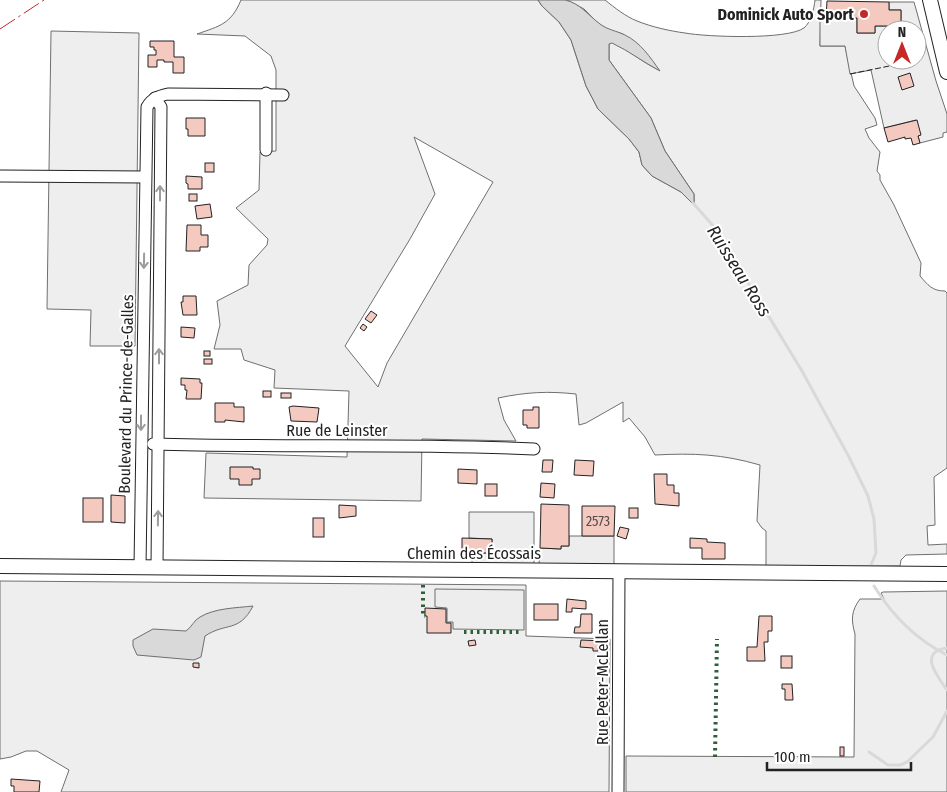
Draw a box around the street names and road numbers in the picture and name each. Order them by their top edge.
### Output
street label: Boulevard du Prince-de-Galles [115,294,137,494]
street label: Rue de Leinster [286,421,388,440]
street label: Chemin des Écossais [407,544,541,563]
street label: Rue Peter-McLellan [593,619,612,745]

